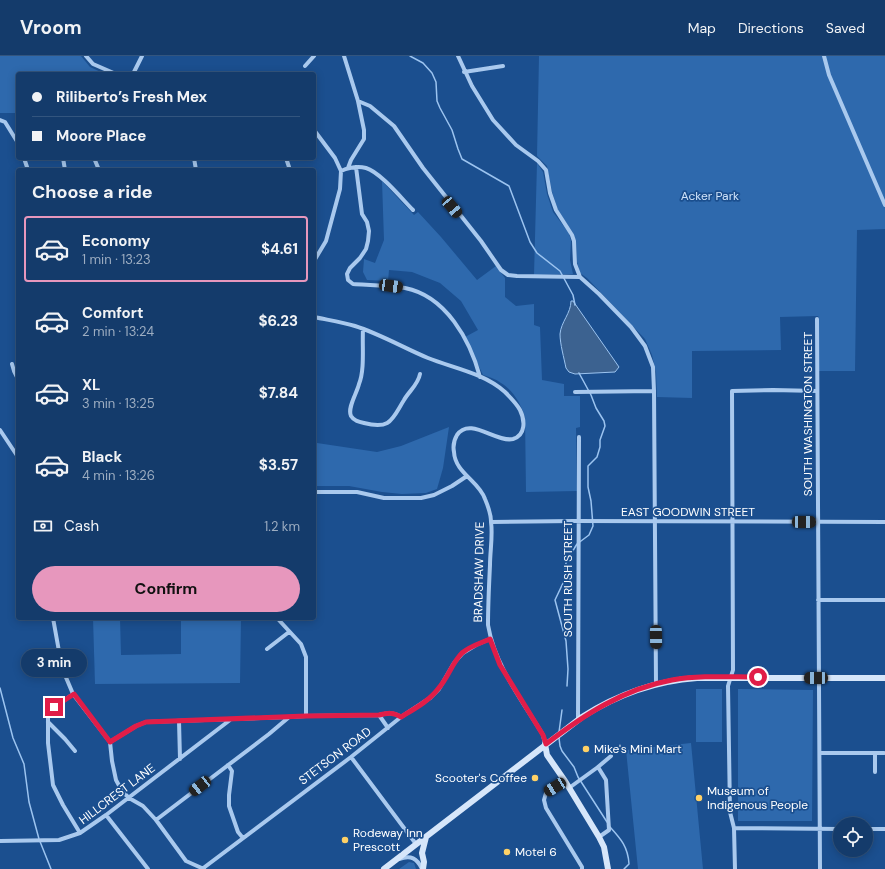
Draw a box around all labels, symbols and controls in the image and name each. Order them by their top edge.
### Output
text: Vroom [20,15,82,40]
text: Map [688,19,716,37]
text: Directions [738,19,804,37]
text: Saved [826,19,865,37]
text: Riliberto’s Fresh Mex [56,87,207,107]
text: Moore Place [56,126,146,146]
text: Choose a ride [32,180,153,204]
park label: Acker Park [681,188,739,204]
car [440,194,464,220]
icon: car [34,231,70,267]
text: Economy [82,231,150,251]
text: $4.61 [261,239,298,259]
text: 1 min · 13:23 [82,251,151,268]
car [378,278,404,294]
icon: car [34,303,70,339]
text: Comfort [82,303,143,323]
text: $6.23 [258,311,298,331]
text: 2 min · 13:24 [82,323,154,340]
street label: SOUTH WASHINGTON STREET [800,332,816,496]
icon: car [34,375,70,411]
text: XL [82,375,100,395]
text: $7.84 [259,383,298,403]
text: 3 min · 13:25 [82,395,155,412]
icon: car [34,447,70,483]
text: Black [82,447,122,467]
text: $3.57 [259,455,298,475]
text: 4 min · 13:26 [82,467,155,484]
street label: EAST GOODWIN STREET [621,504,755,520]
icon: cash [32,515,54,537]
text: Cash [64,516,99,536]
car [792,516,816,528]
text: 1.2 km [264,518,300,535]
street label: BRADSHAW DRIVE [470,521,488,622]
street label: SOUTH RUSH STREET [560,521,576,637]
button: Confirm [32,566,300,612]
car [650,625,662,649]
callout: 3 min [21,649,87,677]
text: 3 min [37,654,71,671]
route start [749,668,767,686]
car [804,672,828,684]
route end [45,698,63,716]
street label: STETSON ROAD [296,724,374,788]
place label: Mike's Mini Mart [594,741,682,757]
marker: Mike's Mini Mart [581,744,591,754]
street label: HILLCREST LANE [76,760,158,828]
place label: Scooter's Coffee [435,770,527,786]
marker: Scooter's Coffee [530,773,540,783]
car [187,774,213,798]
car [542,776,568,798]
place label: Museum of Indigenous People [707,783,808,813]
marker: Museum of Indigenous People [694,793,704,803]
map controls [833,817,873,857]
button: locate [833,817,873,857]
place label: Rodeway Inn Prescott [353,825,423,855]
marker: Rodeway Inn Prescott [340,835,350,845]
place label: Motel 6 [515,844,557,860]
marker: Motel 6 [502,847,512,857]

